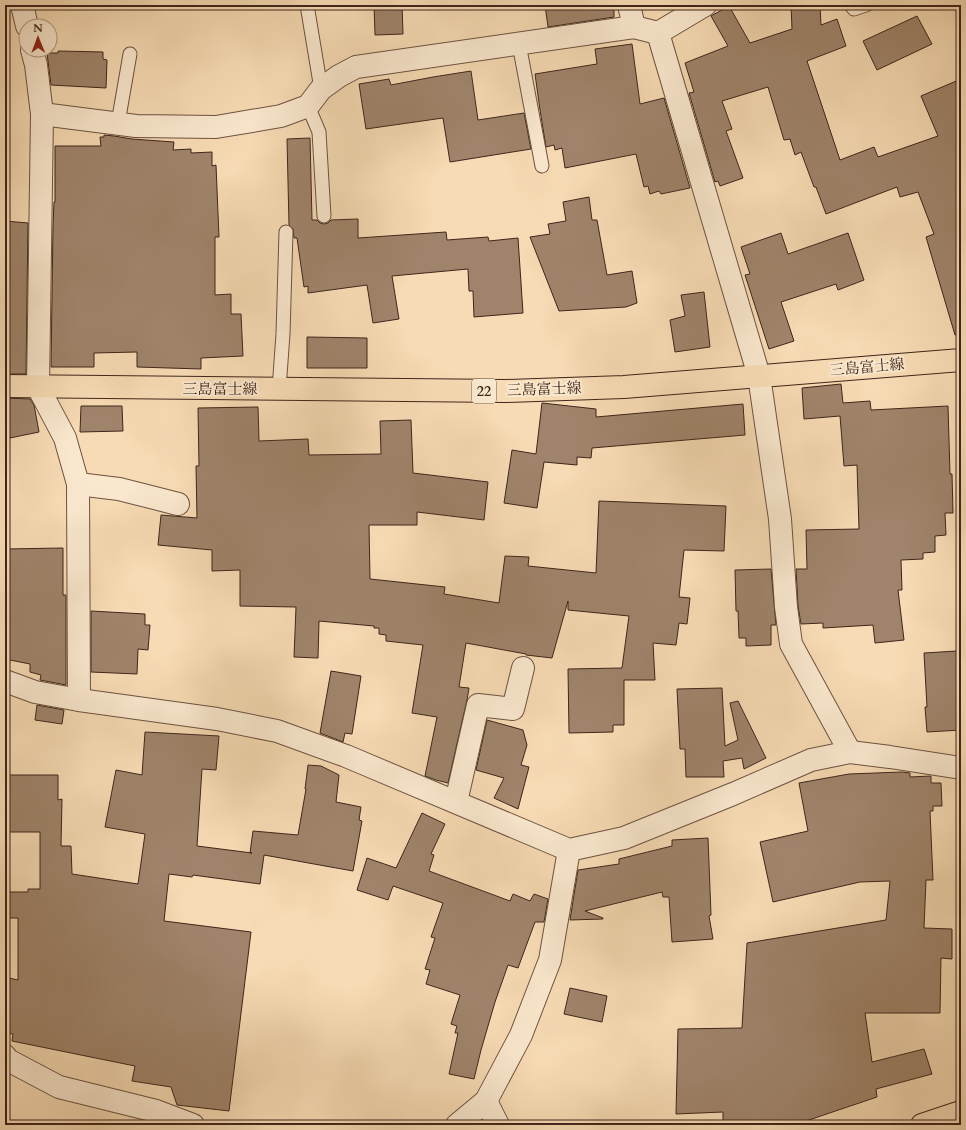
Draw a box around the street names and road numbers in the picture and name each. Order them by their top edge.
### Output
street label: 三島富士線 [829,354,905,380]
street label: 三島富士線 [506,378,582,400]
street label: 三島富士線 [182,379,258,399]
road number: 22 [472,379,496,403]

